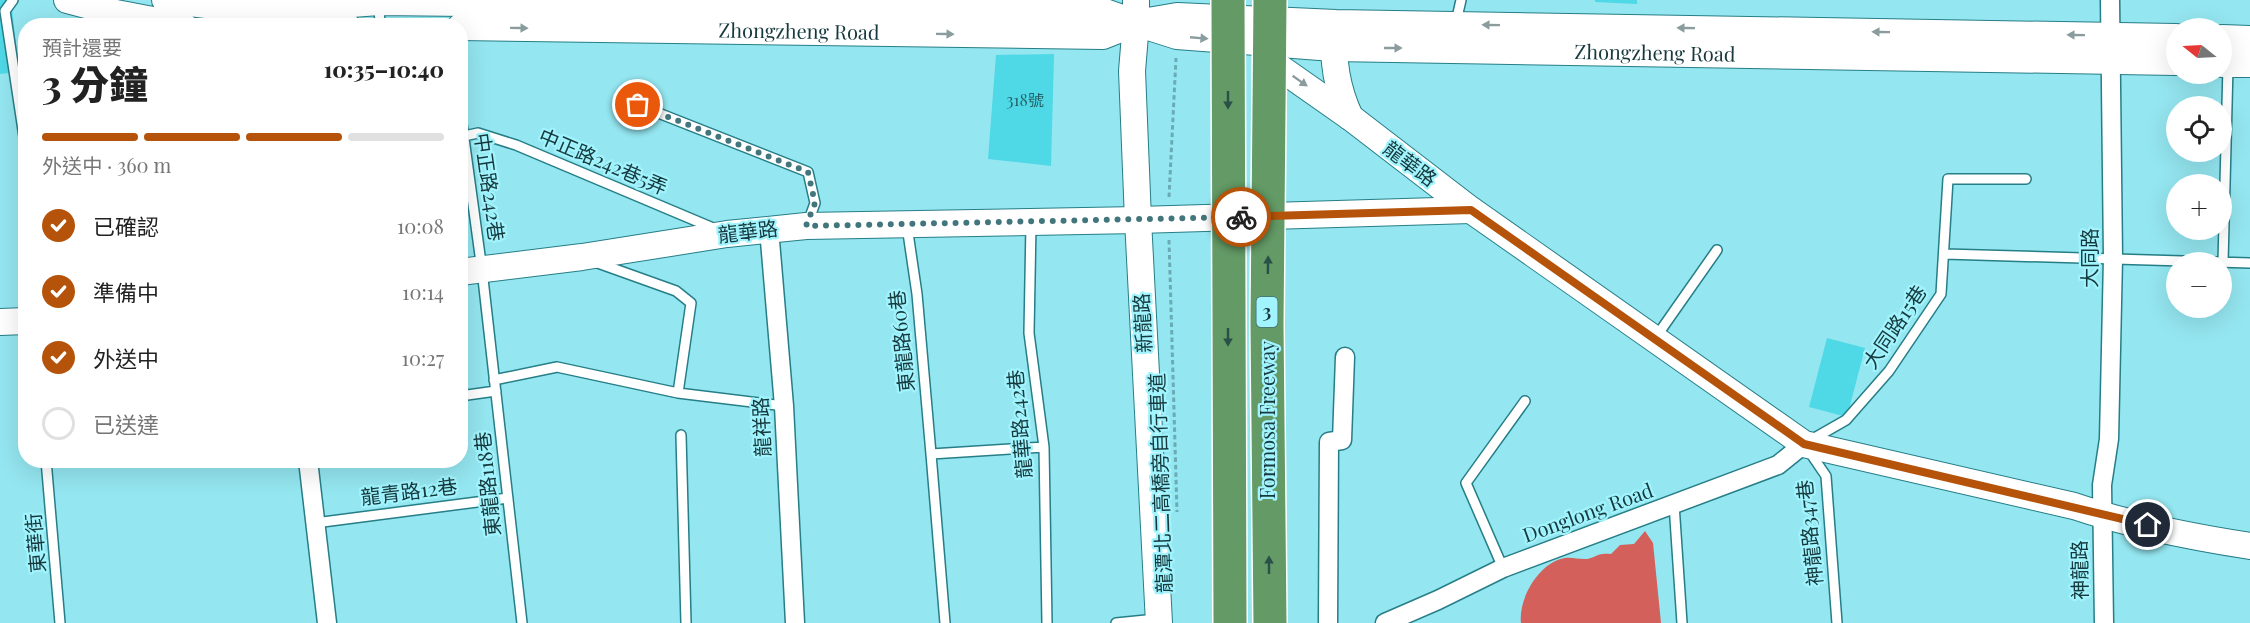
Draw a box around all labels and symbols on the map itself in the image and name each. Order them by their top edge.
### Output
street label: Zhongzheng Road [718,16,880,45]
north arrow [2166,18,2232,84]
one-way arrow [1482,20,1501,30]
one-way arrow [509,23,528,33]
one-way arrow [1677,23,1696,33]
one-way arrow [1872,27,1891,36]
one-way arrow [935,29,954,39]
one-way arrow [2067,30,2086,40]
one-way arrow [1189,33,1208,43]
street label: Zhongzheng Road [1574,37,1736,67]
one-way arrow [1384,43,1403,53]
one-way arrow [1291,75,1307,87]
pin [612,79,663,130]
house number: 318號 [1006,89,1044,110]
one-way arrow [1223,91,1232,110]
street label: 中正路242巷5弄 [535,121,672,200]
street label: 中正路242巷 [470,131,511,243]
street label: 龍華路 [1379,134,1443,192]
courier [1211,187,1271,247]
street label: 龍華路 [716,213,779,248]
street label: 大同路 [2075,228,2102,288]
one-way arrow [1263,255,1272,274]
street label: 大同路15巷 [1856,279,1932,373]
street label: 東龍路60巷 [882,289,919,393]
street label: 新龍路 [1126,292,1157,354]
road number: 3 [1256,297,1278,327]
one-way arrow [1223,328,1233,347]
street label: Formosa Freeway [1253,341,1280,499]
street label: 龍華路242巷 [1000,369,1037,480]
street label: 龍潭北二高橋旁自行車道 [1142,373,1177,593]
street label: 龍祥路 [745,396,776,458]
street label: 東龍路118巷 [468,430,505,538]
street label: 龍青路12巷 [359,471,459,510]
street label: Donglong Road [1519,475,1657,548]
street label: 神龍路347巷 [1790,479,1828,588]
pin [2122,499,2173,550]
street label: 東華街 [18,512,51,574]
street label: 神龍路 [2064,540,2093,600]
one-way arrow [1264,555,1274,574]

